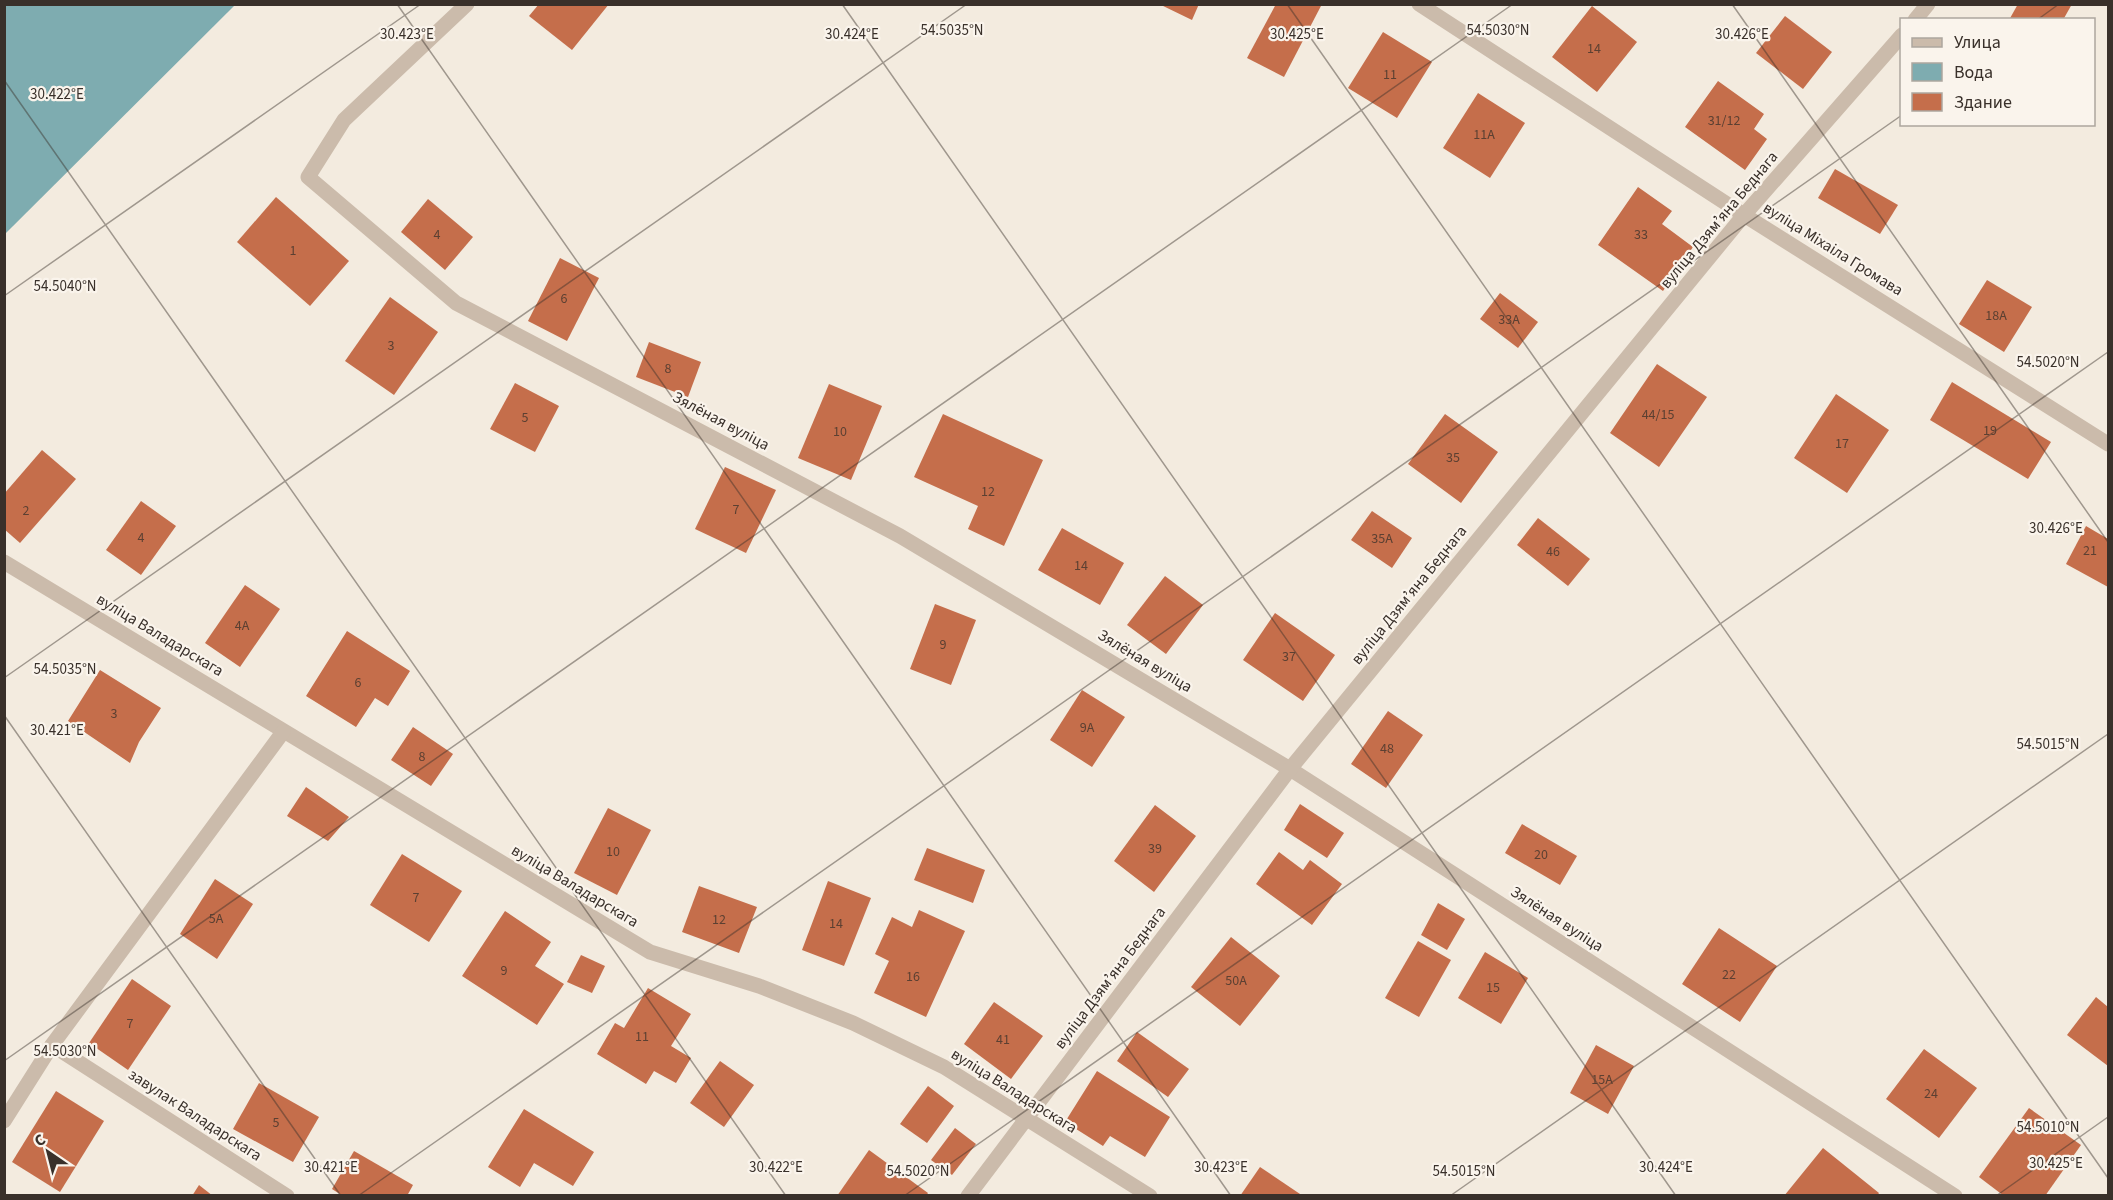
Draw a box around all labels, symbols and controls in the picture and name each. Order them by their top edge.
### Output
legend [1900,18,2095,126]
text: 54.5035°N [920,20,984,41]
text: 54.5030°N [1466,20,1530,41]
text: 30.423°E [380,24,434,45]
text: 30.424°E [825,24,879,45]
text: 30.425°E [1270,24,1324,45]
text: 30.426°E [1715,24,1769,45]
text: Улица [1954,30,2001,55]
house number: 14 [1587,39,1601,59]
text: Вода [1954,60,1993,85]
house number: 11 [1383,65,1397,85]
text: 30.422°E [30,84,84,105]
text: Здание [1954,90,2012,115]
house number: 31/12 [1708,111,1740,131]
house number: 11А [1473,125,1495,145]
street label: вуліца Дзямʼяна Беднага [1655,147,1783,293]
street label: вуліца Міхаіла Громава [1759,197,1907,301]
house number: 4 [434,225,441,245]
house number: 33 [1634,225,1648,245]
house number: 1 [290,241,297,261]
text: 54.5040°N [33,276,97,297]
house number: 6 [561,289,568,309]
house number: 18А [1985,306,2007,326]
house number: 33А [1498,310,1520,330]
house number: 3 [388,336,395,356]
text: 54.5020°N [2016,352,2080,373]
house number: 8 [665,359,672,379]
street label: Зялёная вуліца [669,386,773,456]
house number: 44/15 [1642,405,1674,425]
house number: 5 [522,408,529,428]
house number: 19 [1983,421,1997,441]
house number: 10 [833,422,847,442]
house number: 17 [1835,434,1849,454]
house number: 35 [1446,448,1460,468]
house number: 12 [981,482,995,502]
house number: 7 [733,500,740,520]
house number: 2 [23,501,30,521]
text: 30.426°E [2029,518,2083,539]
street label: вуліца Дзямʼяна Беднага [1346,521,1472,669]
house number: 4 [138,528,145,548]
house number: 35А [1371,529,1393,549]
house number: 21 [2083,541,2097,561]
house number: 46 [1546,542,1560,562]
house number: 14 [1074,556,1088,576]
street label: вуліца Валадарскага [92,588,228,682]
house number: 4А [235,616,250,636]
street label: Зялёная вуліца [1094,624,1196,698]
house number: 9 [940,635,947,655]
house number: 37 [1282,647,1296,667]
text: 54.5035°N [33,659,97,680]
house number: 6 [355,673,362,693]
house number: 3 [111,704,118,724]
house number: 9А [1080,718,1095,738]
text: 30.421°E [30,720,84,741]
text: 54.5015°N [2016,734,2080,755]
house number: 48 [1380,739,1394,759]
house number: 8 [419,747,426,767]
street label: вуліца Валадарскага [507,839,643,933]
house number: 39 [1148,839,1162,859]
house number: 10 [606,842,620,862]
house number: 20 [1534,845,1548,865]
street label: Зялёная вуліца [1506,881,1608,957]
house number: 7 [413,888,420,908]
street label: вуліца Дзямʼяна Беднага [1049,902,1171,1054]
house number: 5А [209,909,224,929]
house number: 12 [712,910,726,930]
house number: 14 [829,914,843,934]
house number: 9 [501,961,508,981]
house number: 22 [1722,965,1736,985]
house number: 16 [906,967,920,987]
house number: 50А [1225,971,1247,991]
house number: 15 [1486,978,1500,998]
house number: 7 [127,1014,134,1034]
house number: 11 [635,1027,649,1047]
house number: 41 [996,1030,1010,1050]
text: 54.5030°N [33,1041,97,1062]
street label: вуліца Валадарскага [947,1043,1081,1139]
street label: завулак Валадарскага [124,1063,266,1167]
house number: 15А [1591,1070,1613,1090]
house number: 24 [1924,1084,1938,1104]
house number: 5 [273,1113,280,1133]
text: 54.5010°N [2016,1117,2080,1138]
north arrow [18,1122,78,1182]
text: С [30,1129,50,1152]
text: 30.425°E [2029,1153,2083,1174]
text: 30.421°E [304,1157,358,1178]
text: 30.422°E [749,1157,803,1178]
text: 30.423°E [1194,1157,1248,1178]
text: 30.424°E [1639,1157,1693,1178]
text: 54.5020°N [886,1161,950,1182]
text: 54.5015°N [1432,1161,1496,1182]

